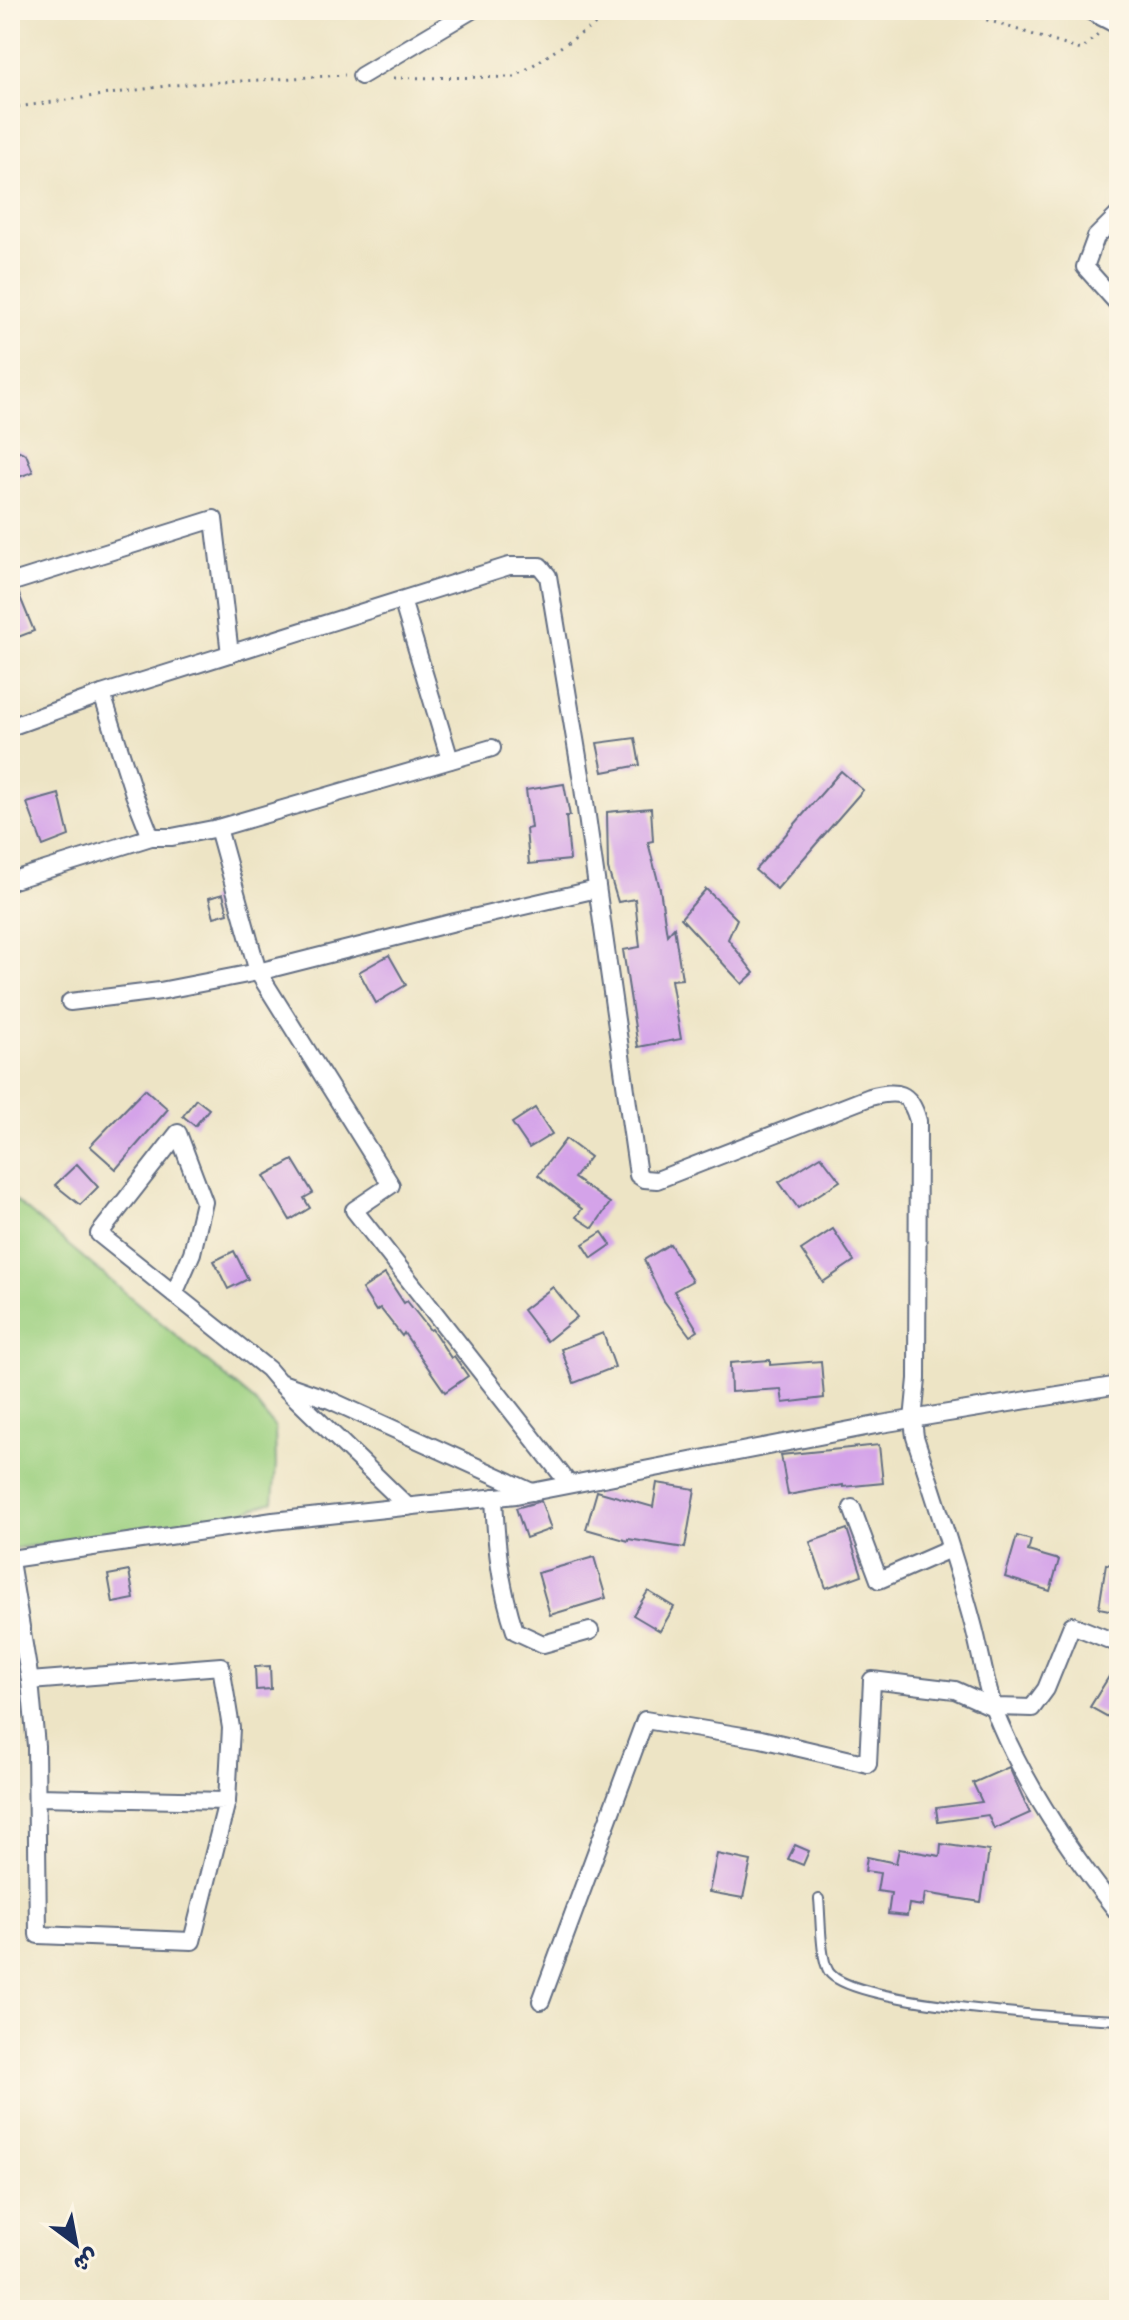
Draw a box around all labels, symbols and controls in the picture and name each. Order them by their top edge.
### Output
north arrow [36,2204,116,2284]
text: ش [68,2242,106,2283]

